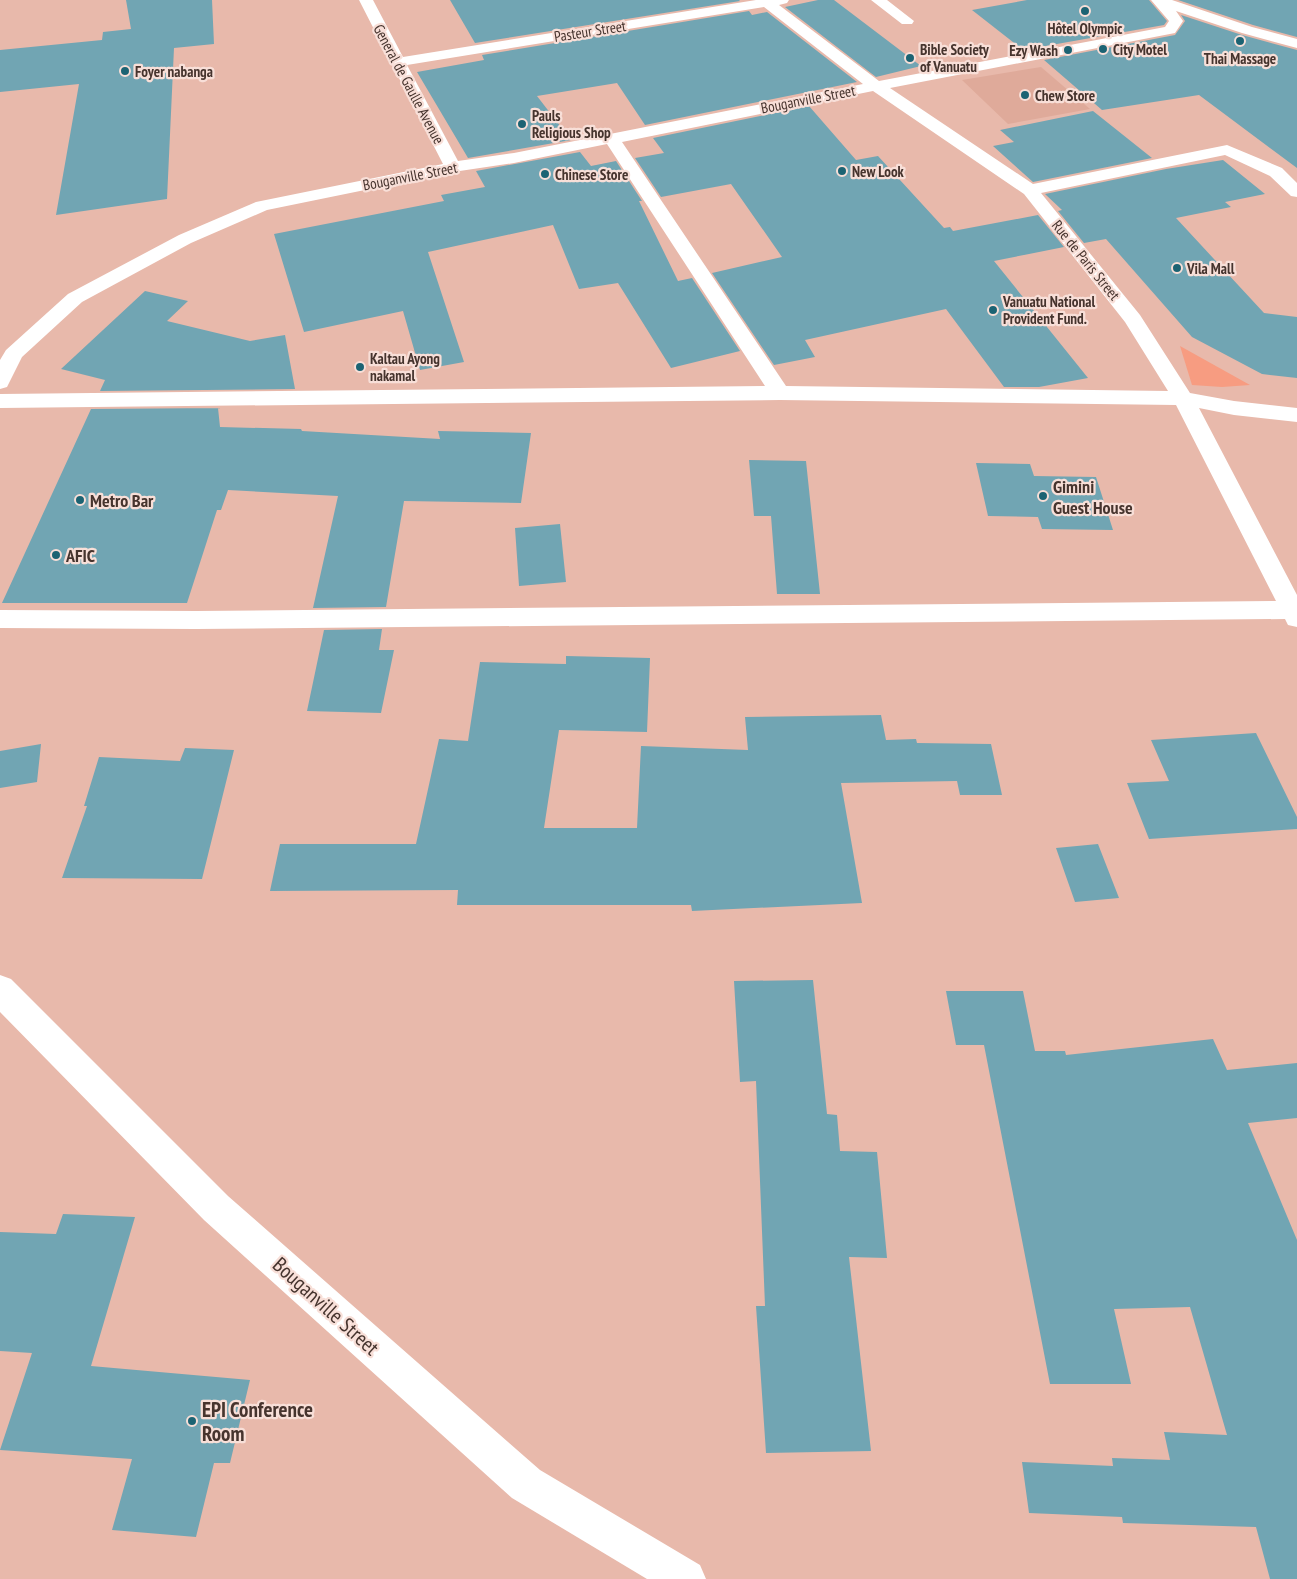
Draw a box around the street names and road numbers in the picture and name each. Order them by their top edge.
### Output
street label: Pasteur Street [553,16,627,46]
street label: General de Gaulle Avenue [369,21,449,147]
street label: Bouganville Street [759,81,857,117]
street label: Bouganville Street [361,158,459,194]
street label: Rue de Paris Street [1048,216,1124,304]
street label: Bouganville Street [267,1251,385,1361]

